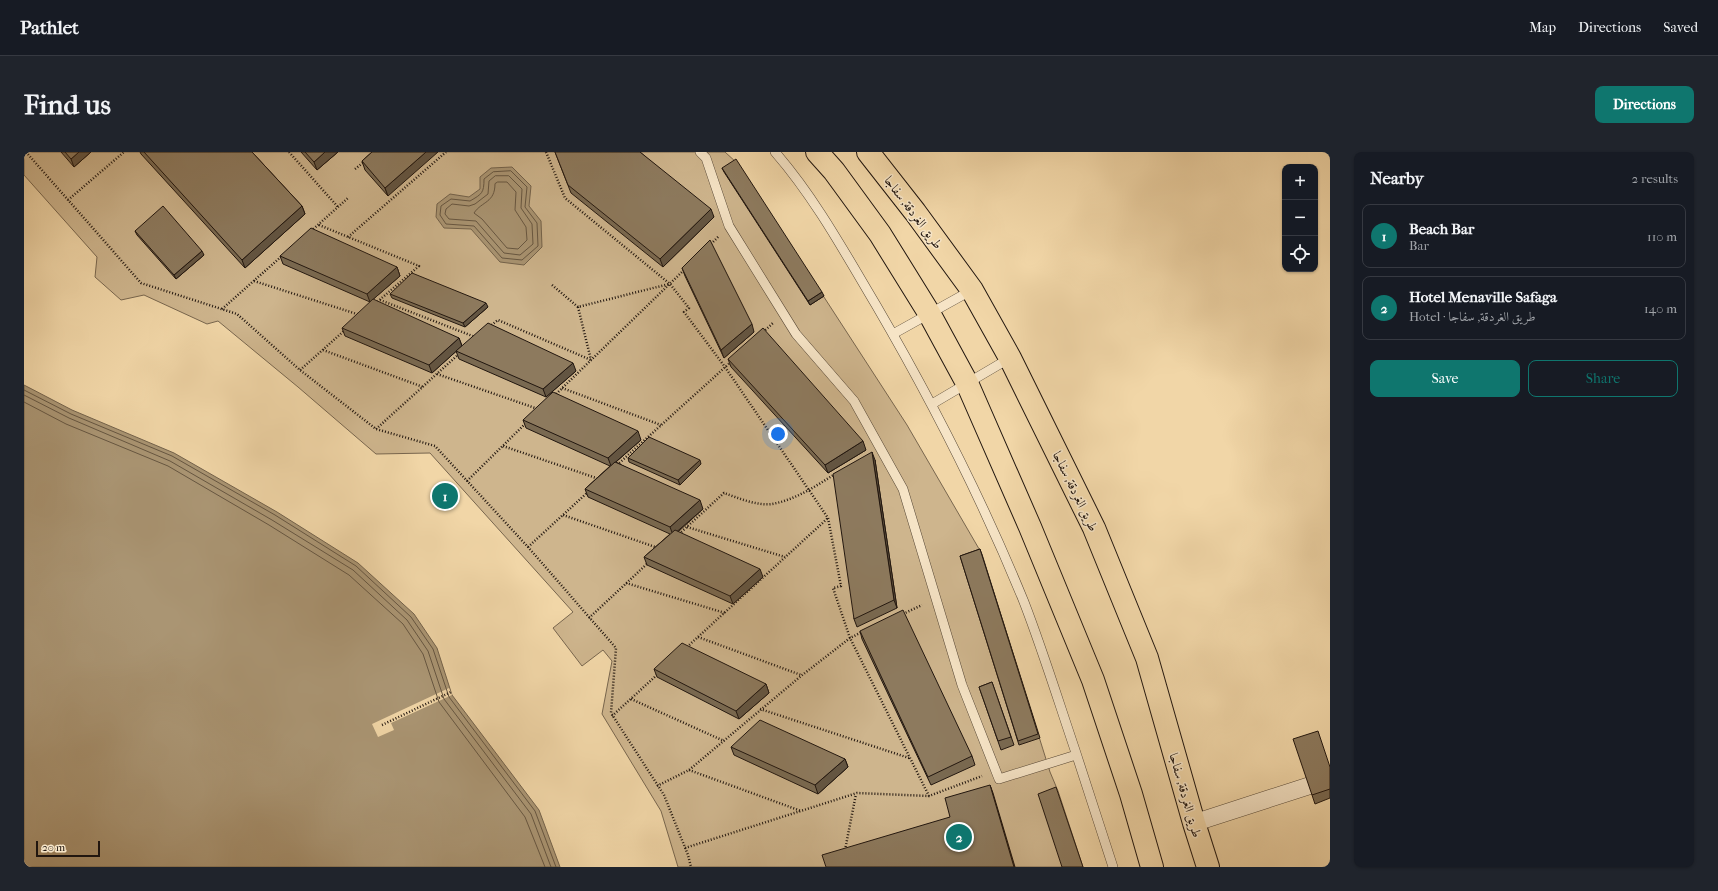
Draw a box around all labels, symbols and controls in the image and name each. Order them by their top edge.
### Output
text: Pathlet [20,17,79,39]
text: Map [1529,19,1556,36]
text: Directions [1578,19,1641,36]
text: Saved [1663,19,1698,36]
button: Directions [1595,86,1694,123]
text: Find us [24,88,111,121]
map controls [1282,164,1318,272]
button: + [1282,164,1318,200]
text: Nearby [1370,168,1424,188]
text: 2 results [1632,171,1678,186]
street label: طريق الغردقة, سفاجا [881,173,946,252]
button: − [1282,200,1318,236]
text: Beach Bar [1409,220,1474,238]
text: 1 [1382,229,1386,244]
text: 110 m [1647,229,1677,244]
button: locate [1282,236,1318,272]
text: Bar [1409,238,1429,253]
text: Hotel Menaville Safaga [1409,288,1557,306]
text: 2 [1381,301,1387,316]
text: 140 m [1644,301,1677,316]
text: Hotel · طريق الغردقة, سفاجا [1409,309,1536,324]
button: Save [1370,360,1520,397]
button: Share [1528,360,1678,397]
your location [768,424,788,444]
street label: طريق الغردقة, سفاجا [1049,449,1101,534]
pin: 1 [432,481,458,511]
street label: طريق الغردقة, سفاجا [1165,751,1205,839]
pin: 2 [946,822,972,852]
scale bar [36,839,100,858]
text: 20 m [42,841,65,854]

